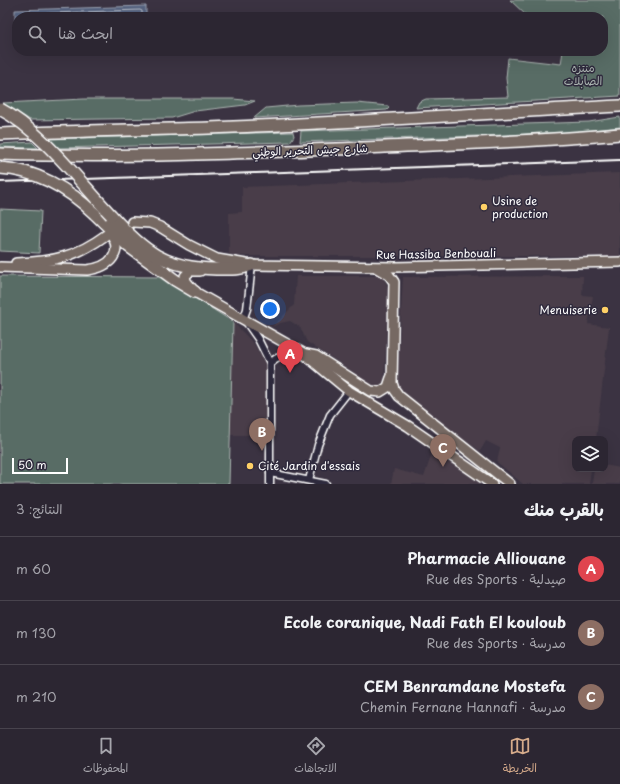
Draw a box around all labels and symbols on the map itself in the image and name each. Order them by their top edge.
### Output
park label: منتزه الصابلات [564,59,602,89]
street label: شارع جيش التحرير الوطني [252,139,368,163]
place label: Usine de production [492,192,548,222]
marker: Usine de production [479,202,489,212]
street label: Rue Hassiba Benbouali [376,244,496,263]
your location [260,299,280,319]
place label: Menuiserie [540,301,597,318]
marker: Menuiserie [600,305,610,315]
pin: A [277,340,303,373]
pin: B [249,418,275,451]
pin: C [430,434,456,467]
scale bar [12,456,68,475]
place label: Cité Jardin d'essais [258,457,360,474]
marker: Cité Jardin d'essais [245,461,255,471]

